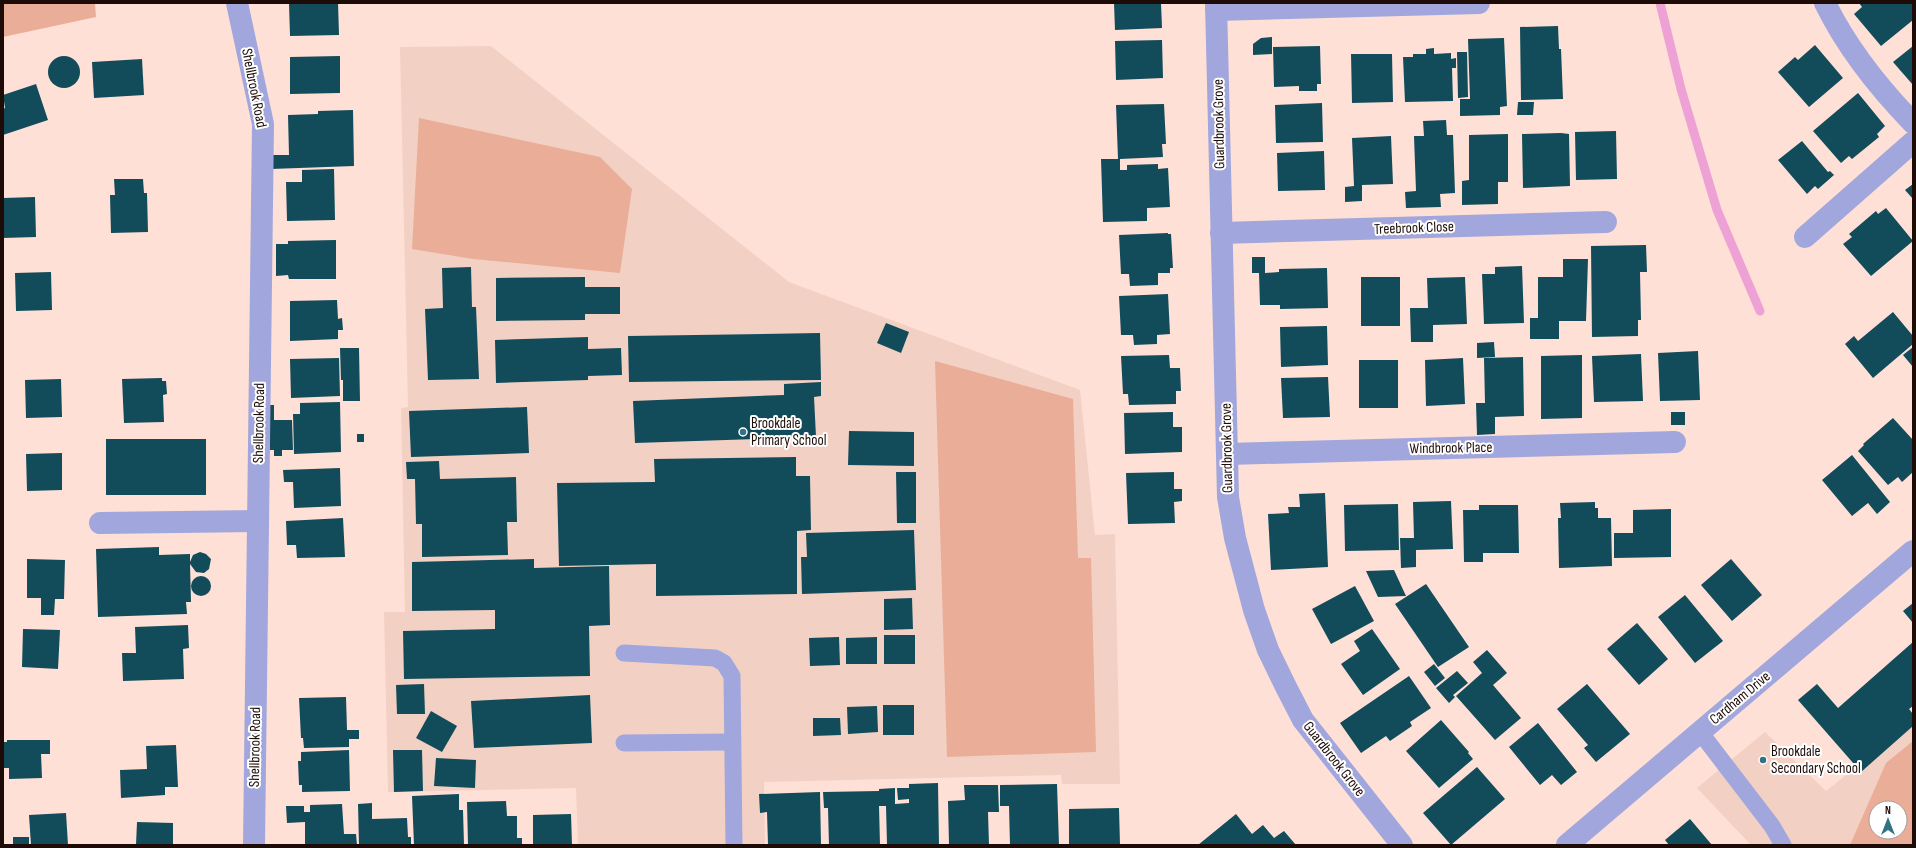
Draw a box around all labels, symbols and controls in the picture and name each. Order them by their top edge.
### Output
street label: Shellbrook Road [237,47,271,129]
street label: Guardbrook Grove [1209,79,1229,169]
street label: Treebrook Close [1374,217,1454,239]
street label: Shellbrook Road [249,383,269,463]
street label: Guardbrook Grove [1217,403,1237,493]
place label: Brookdale Primary School [751,414,827,450]
marker: Brookdale Primary School [738,427,748,437]
street label: Windbrook Place [1409,438,1493,458]
street label: Cardham Drive [1706,667,1774,729]
street label: Shellbrook Road [245,707,265,787]
street label: Guardbrook Grove [1299,718,1369,800]
place label: Brookdale Secondary School [1771,742,1861,778]
marker: Brookdale Secondary School [1758,755,1768,765]
north arrow [1868,800,1908,840]
text: N [1885,804,1891,817]

